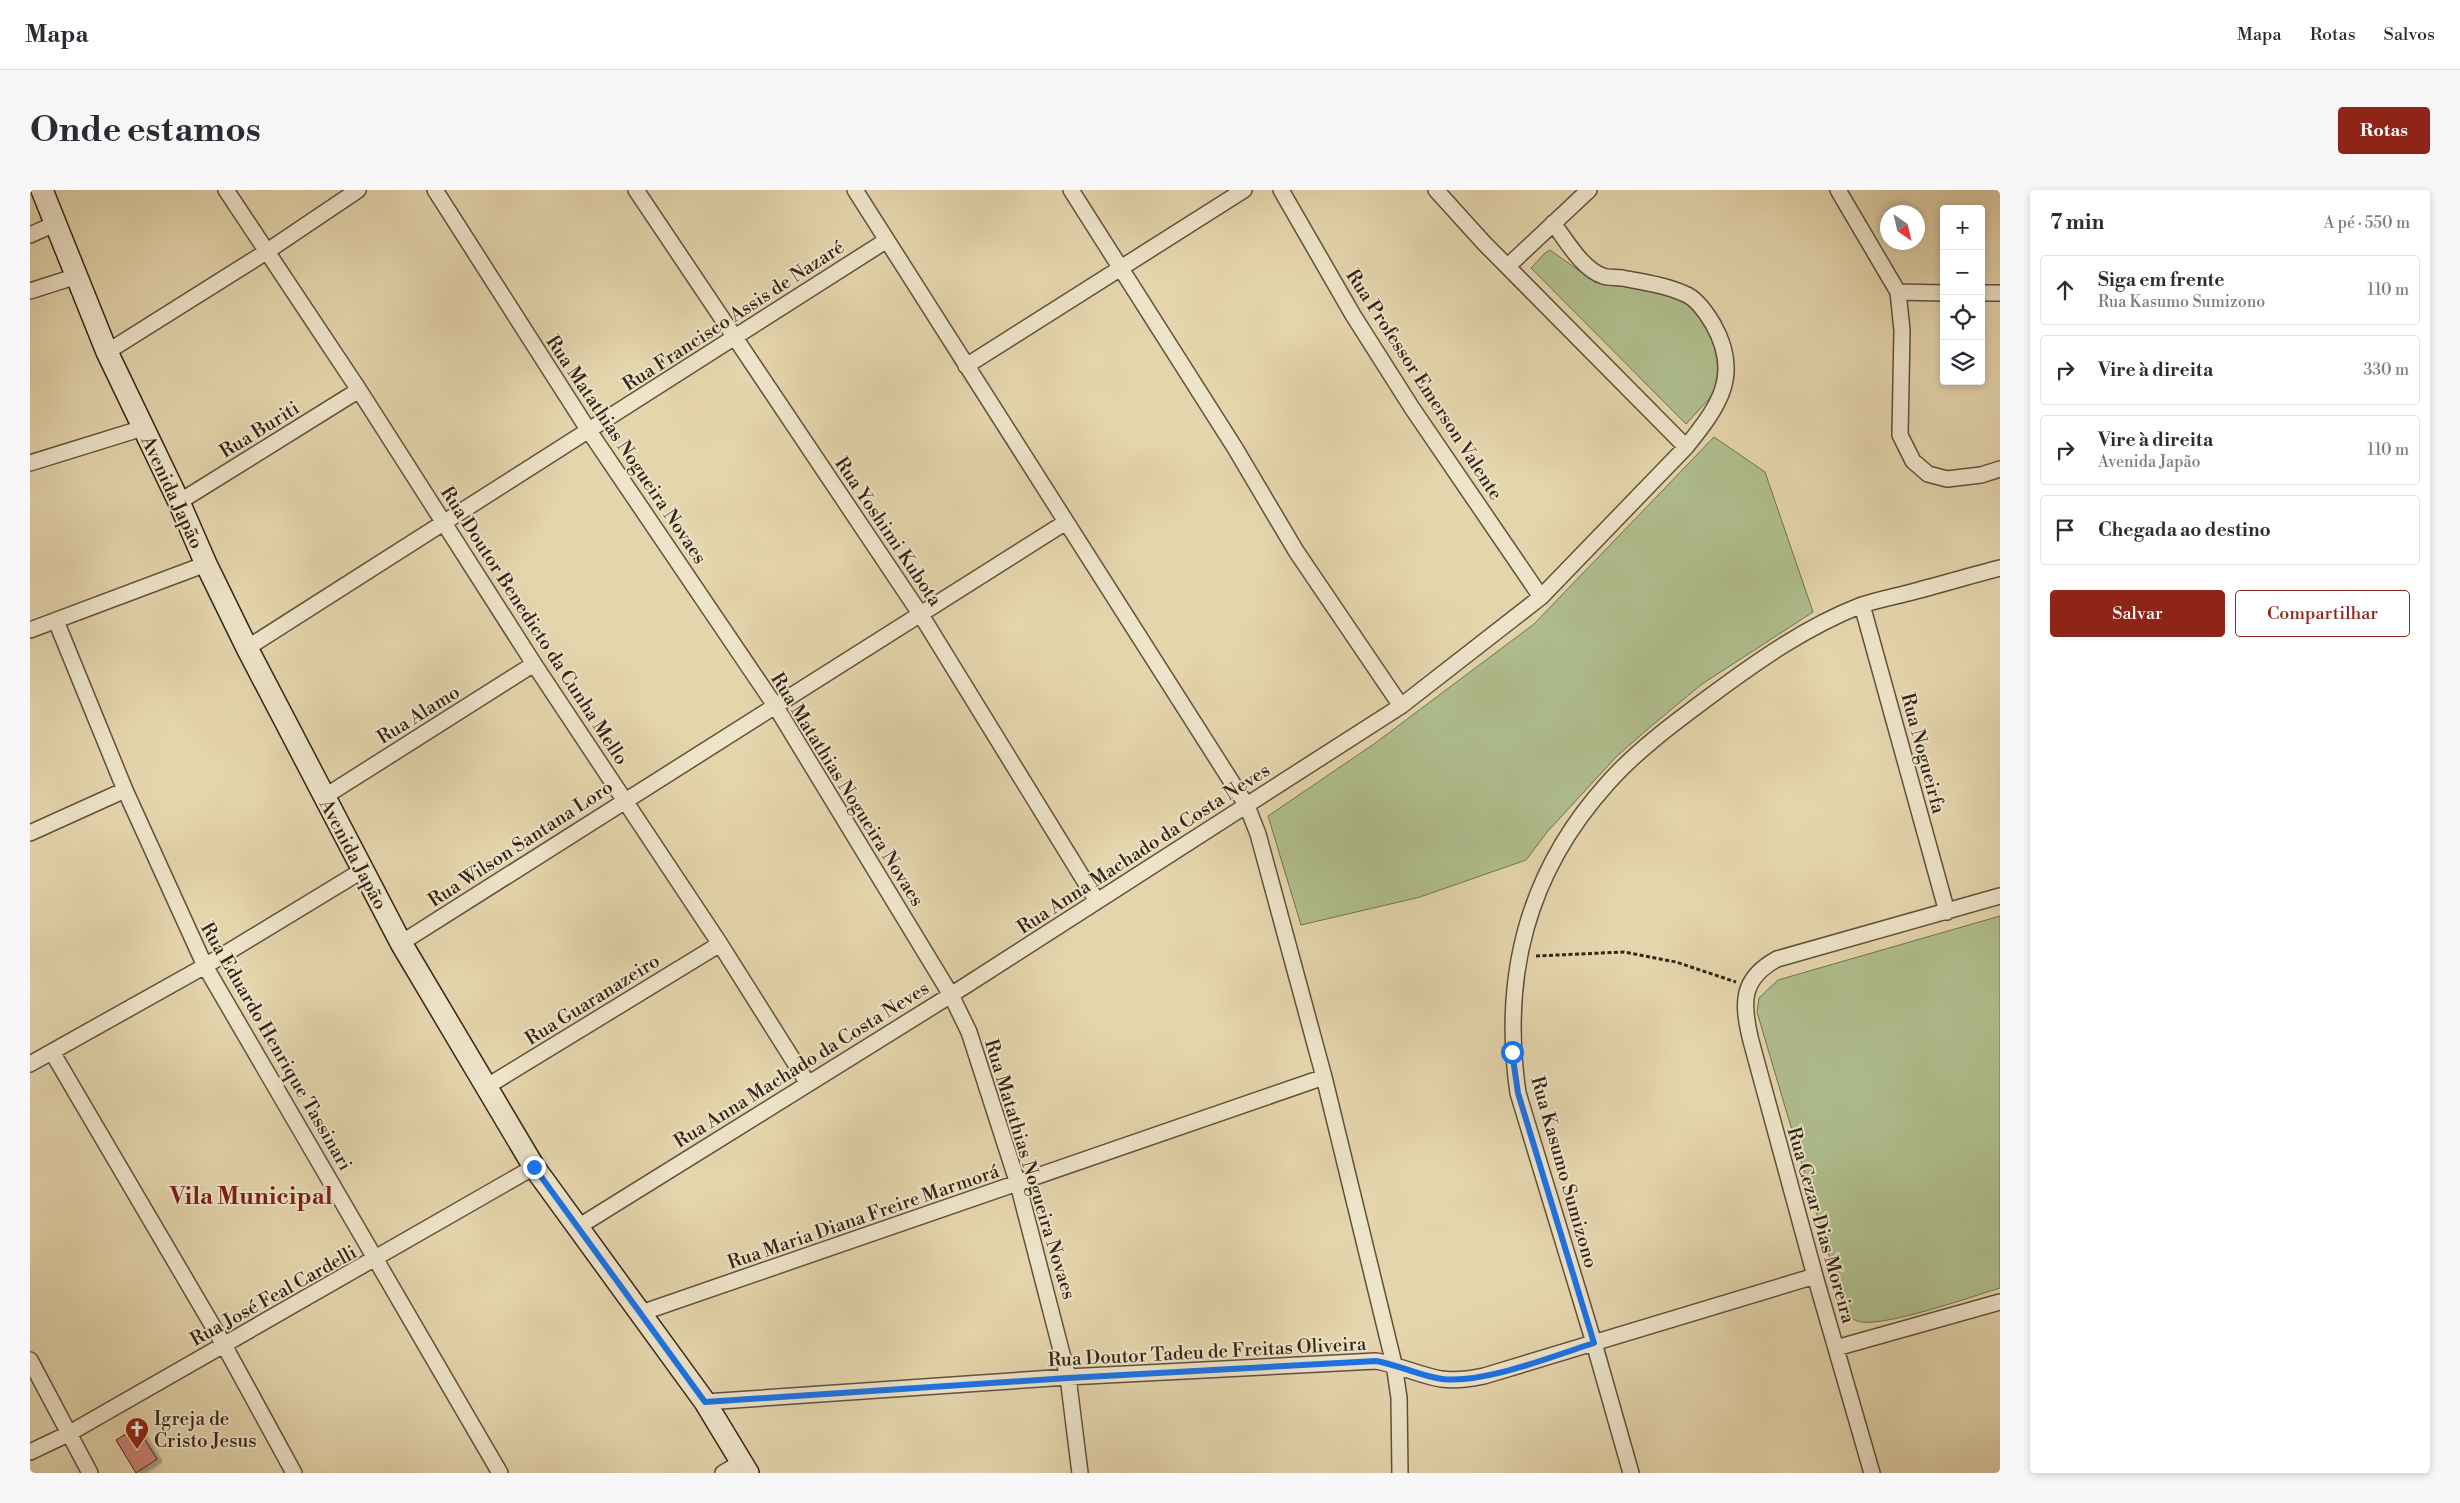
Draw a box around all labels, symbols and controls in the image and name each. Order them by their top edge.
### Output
text: Mapa [25,20,88,50]
text: Mapa [2237,23,2282,46]
text: Rotas [2310,23,2356,46]
text: Salvos [2384,23,2435,46]
button: Rotas [2338,107,2430,154]
text: Onde estamos [30,109,261,152]
north arrow [1880,205,1925,250]
map controls [1940,205,1985,385]
button: + [1940,205,1985,250]
text: 7 min [2050,210,2104,236]
text: A pé · 550 m [2324,213,2410,233]
street label: Rua Francisco Assis de Nazaré [618,235,849,397]
button: − [1940,250,1985,295]
street label: Rua Professor Emerson Valente [1340,265,1508,505]
text: Siga em frente [2098,268,2225,292]
icon: ahead [2051,276,2079,304]
text: 110 m [2367,280,2409,300]
text: Rua Kasumo Sumizono [2098,292,2265,312]
button: locate [1940,295,1985,340]
street label: Rua Matathias Nogueira Novaes [540,331,712,569]
button: layers [1940,340,1985,385]
icon: right [2051,356,2079,384]
text: Vire à direita [2098,358,2213,382]
text: 330 m [2363,360,2409,380]
street label: Rua Buriti [215,396,304,464]
text: Vire à direita [2098,428,2213,452]
street label: Avenida Japão [135,431,209,553]
icon: right [2051,436,2079,464]
text: 110 m [2367,440,2409,460]
street label: Rua Yoshimi Kubota [829,452,947,611]
text: Avenida Japão [2098,452,2201,472]
street label: Rua Doutor Benedicto da Cunha Mello [435,482,633,769]
icon: arrive [2051,516,2079,544]
text: Chegada ao destino [2098,518,2271,542]
button: Salvar [2050,590,2225,637]
button: Compartilhar [2235,590,2410,637]
street label: Rua Matathias Nogueira Novaes [765,668,929,911]
street label: Rua Alamo [373,680,464,750]
street label: Rua Nogueirfa [1895,690,1951,817]
street label: Rua Anna Machado da Costa Neves [1013,758,1274,940]
street label: Rua Wilson Santana Loro [424,775,617,913]
street label: Avenida Japão [313,794,392,914]
street label: Rua Eduardo Henrique Tassinari [195,918,357,1175]
street label: Rua Guaranazeiro [521,949,664,1051]
street label: Rua Anna Machado da Costa Neves [669,976,934,1154]
street label: Rua Matathias Nogueira Novaes [979,1036,1081,1302]
route start [1501,1041,1524,1064]
street label: Rua Kasumo Sumizono [1525,1074,1603,1271]
street label: Rua Cezar Dias Moreira [1782,1124,1861,1327]
route end [523,1156,546,1179]
street label: Rua Maria Diana Freire Marmorá [724,1159,1003,1275]
district label: Vila Municipal [168,1182,333,1212]
street label: Rua José Feal Cardelli [186,1240,361,1352]
street label: Rua Doutor Tadeu de Freitas Oliveira [1047,1332,1367,1372]
place label: Igreja de Cristo Jesus [154,1407,257,1453]
church icon: Igreja de Cristo Jesus [124,1416,150,1450]

